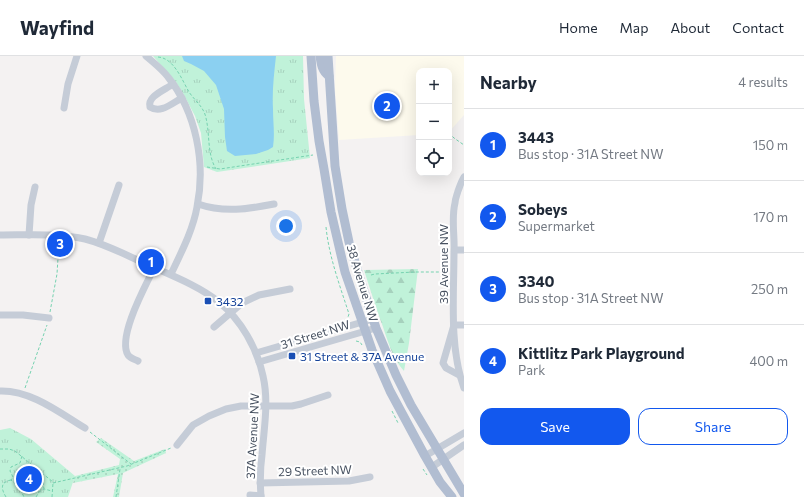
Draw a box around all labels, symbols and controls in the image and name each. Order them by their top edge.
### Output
text: Wayfind [20,16,94,39]
text: Home [559,19,598,36]
text: Map [620,19,648,36]
text: About [670,19,710,36]
text: Contact [732,19,784,36]
map controls [416,68,452,176]
button: + [416,68,452,104]
text: Nearby [480,72,537,93]
text: 4 results [738,74,788,90]
pin: 2 [374,91,400,121]
button: − [416,104,452,140]
text: 3443 [518,128,554,146]
text: 1 [490,137,496,153]
text: 150 m [753,137,788,153]
button: locate [416,140,452,176]
text: Bus stop · 31A Street NW [518,146,663,162]
text: Sobeys [518,200,568,218]
text: 2 [489,209,497,225]
text: 170 m [753,209,788,225]
your location [276,216,296,236]
text: Supermarket [518,218,595,234]
street label: 39 Avenue NW [436,224,450,304]
pin: 3 [47,229,73,259]
street label: 38 Avenue NW [345,243,381,323]
pin: 1 [138,247,164,277]
text: 3340 [518,272,555,290]
text: 3 [489,281,497,297]
text: 250 m [751,281,788,297]
text: Bus stop · 31A Street NW [518,290,663,306]
place label: 3432 [216,294,244,308]
marker: 3432 [203,296,213,306]
street label: 31 Street NW [279,317,351,351]
text: Kittlitz Park Playground [518,344,685,362]
place label: 31 Street & 37A Avenue [300,349,424,363]
marker: 31 Street & 37A Avenue [287,351,297,361]
text: 4 [489,353,497,369]
text: 400 m [749,353,788,369]
text: Park [518,362,545,378]
street label: 37A Avenue NW [243,393,261,479]
button: Save [480,408,630,445]
button: Share [638,408,788,445]
street label: 29 Street NW [278,462,352,478]
pin: 4 [16,464,42,494]

